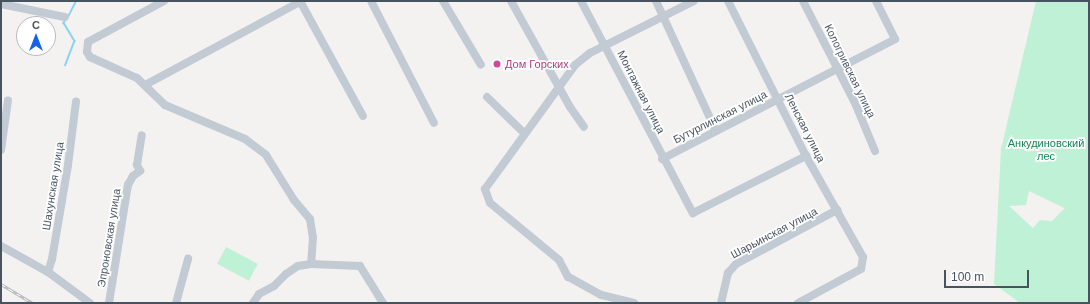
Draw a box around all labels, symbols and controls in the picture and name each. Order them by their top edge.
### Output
north arrow [16,16,56,56]
text: С [32,19,40,31]
street label: Кологривская улица [822,22,878,120]
street label: Монтажная улица [614,48,668,136]
place label: Дом Горских [505,57,569,71]
marker: Дом Горских [492,59,502,69]
street label: Бутурлинская улица [671,88,769,146]
street label: Ленская улица [782,91,828,165]
park label: Анкудиновский лес [1008,137,1084,163]
street label: Шахунская улица [40,141,66,231]
street label: Эпроновская улица [95,188,123,288]
street label: Шарьинская улица [728,205,820,261]
scale bar [946,262,1031,288]
text: 100 m [951,270,984,284]

